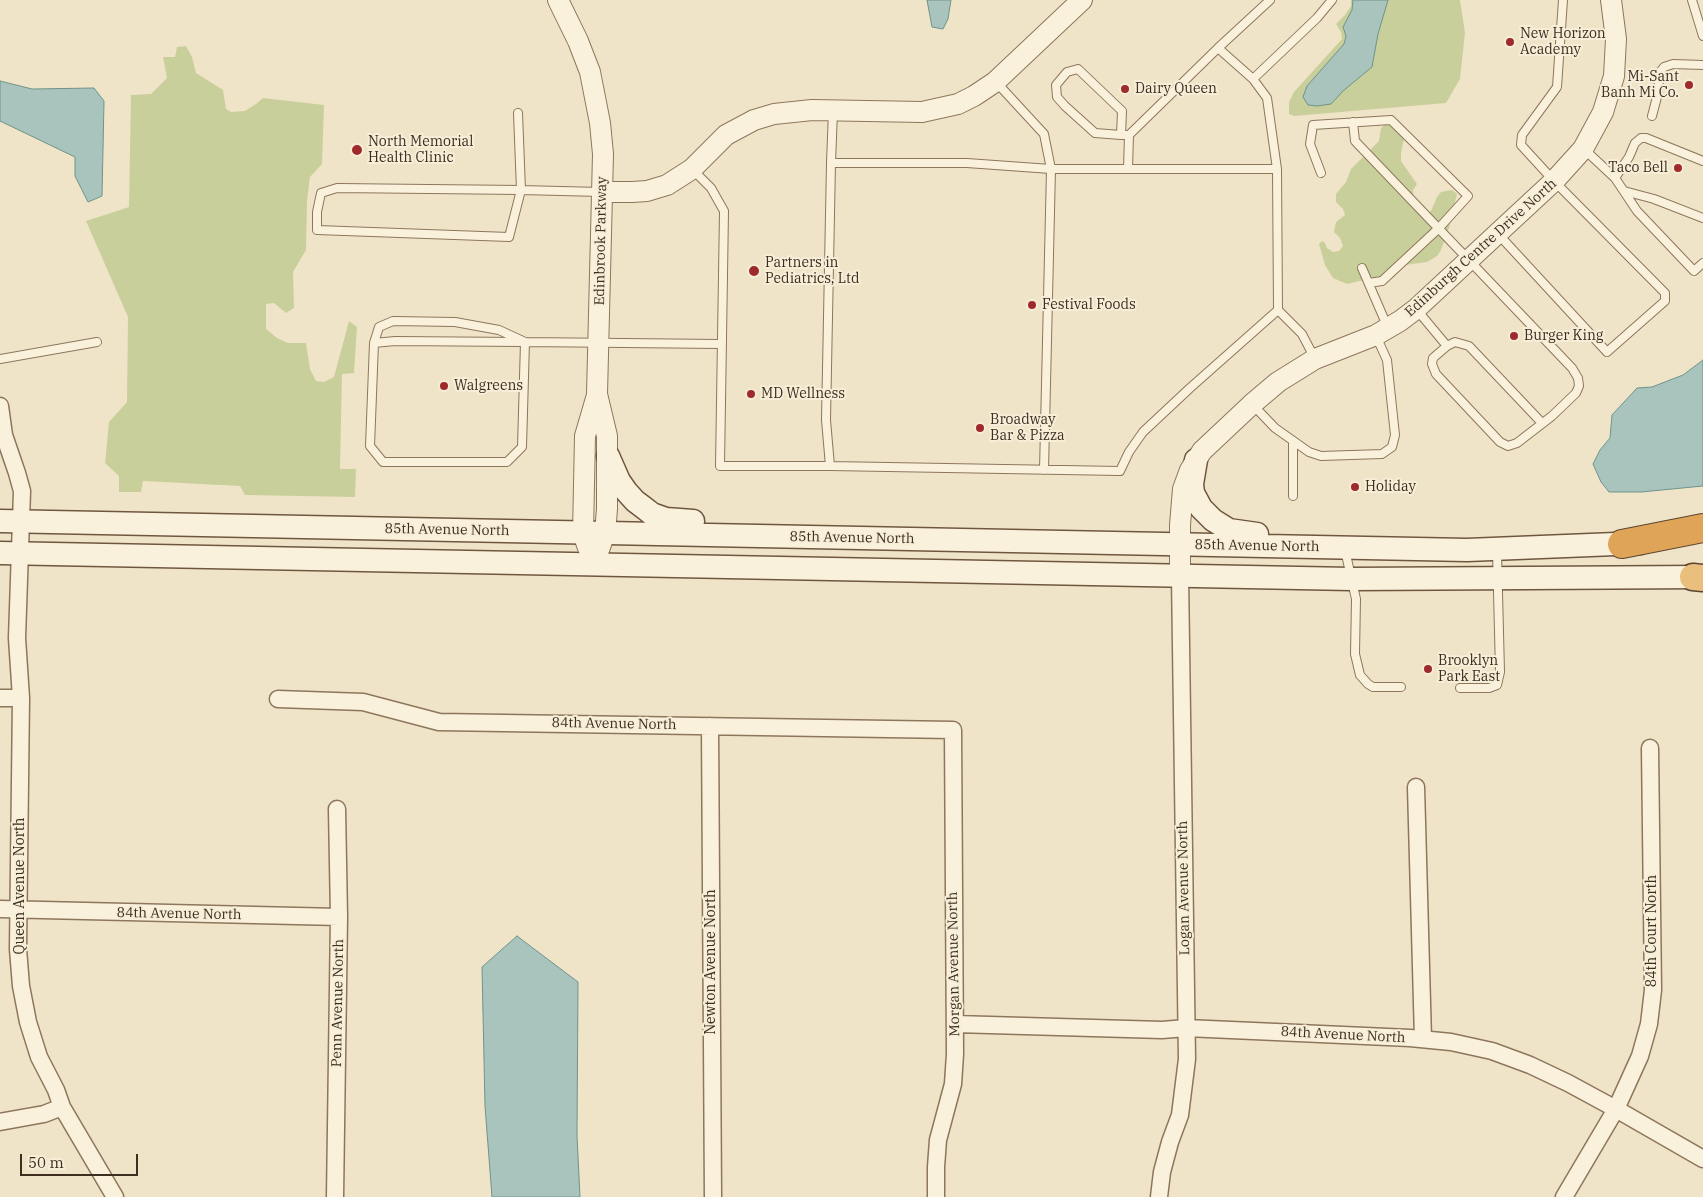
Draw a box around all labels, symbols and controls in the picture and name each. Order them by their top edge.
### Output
place label: New Horizon Academy [1520,26,1606,58]
marker: New Horizon Academy [1504,36,1516,48]
place label: Mi-Sant Banh Mi Co. [1601,69,1679,102]
marker: Mi-Sant Banh Mi Co. [1683,79,1695,91]
place label: Dairy Queen [1135,81,1217,97]
marker: Dairy Queen [1119,83,1131,95]
place label: North Memorial Health Clinic [368,134,473,166]
marker: North Memorial Health Clinic [350,143,364,157]
place label: Taco Bell [1608,160,1668,176]
marker: Taco Bell [1672,162,1684,174]
street label: Edinburgh Centre Drive North [1402,175,1560,321]
street label: Edinbrook Parkway [591,176,611,306]
place label: Partners in Pediatrics, Ltd [765,255,859,288]
marker: Partners in Pediatrics, Ltd [747,264,761,278]
place label: Festival Foods [1042,297,1136,313]
marker: Festival Foods [1026,299,1038,311]
place label: Burger King [1524,328,1603,344]
marker: Burger King [1508,330,1520,342]
place label: Walgreens [454,378,523,394]
marker: Walgreens [438,380,450,392]
place label: MD Wellness [761,386,845,402]
marker: MD Wellness [745,388,757,400]
place label: Broadway Bar & Pizza [990,412,1065,444]
marker: Broadway Bar & Pizza [974,422,986,434]
place label: Holiday [1365,479,1416,495]
marker: Holiday [1349,481,1361,493]
street label: 85th Avenue North [384,521,510,539]
street label: 85th Avenue North [789,529,915,547]
street label: 85th Avenue North [1194,537,1320,555]
place label: Brooklyn Park East [1438,653,1500,686]
marker: Brooklyn Park East [1422,663,1434,675]
street label: 84th Avenue North [551,715,677,733]
street label: Queen Avenue North [12,817,28,955]
street label: Logan Avenue North [1174,820,1194,956]
street label: 84th Court North [1644,875,1660,987]
street label: Newton Avenue North [703,889,719,1035]
street label: Morgan Avenue North [944,891,964,1037]
street label: 84th Avenue North [116,905,242,923]
street label: Penn Avenue North [328,939,348,1067]
street label: 84th Avenue North [1280,1023,1406,1047]
scale bar [22,1144,140,1176]
text: 50 m [28,1153,64,1172]

